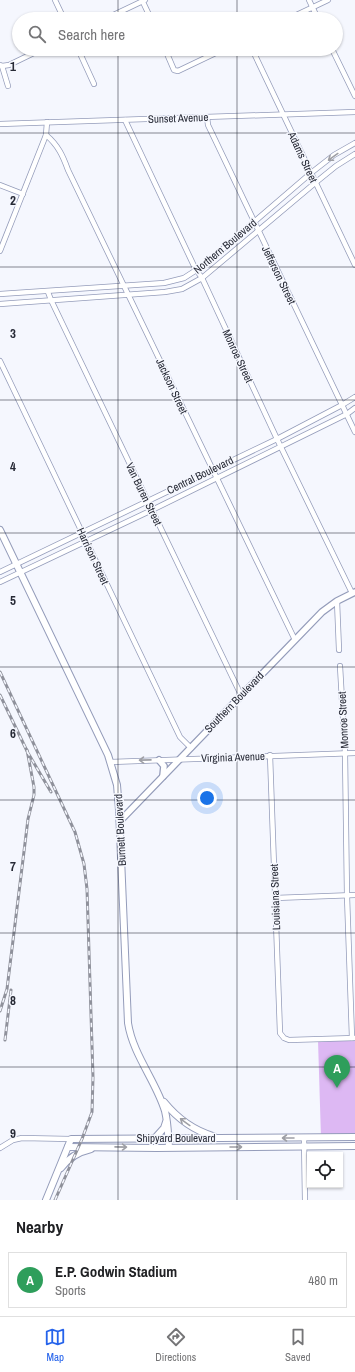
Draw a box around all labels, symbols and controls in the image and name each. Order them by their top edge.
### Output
search box [12,12,343,56]
icon: search [26,23,48,45]
text: Search here [58,24,125,45]
text: 1 [10,58,16,75]
street label: Sunset Avenue [148,110,208,126]
street label: Adams Street [285,128,321,185]
one-way arrow [327,153,338,161]
text: 2 [10,192,16,209]
street label: Northern Boulevard [191,215,259,277]
street label: Jefferson Street [259,243,299,307]
text: 3 [10,325,16,342]
street label: Monroe Street [220,327,257,385]
street label: Jackson Street [153,356,191,416]
street label: Central Boulevard [164,453,236,497]
text: 4 [10,458,16,475]
street label: Van Buren Street [123,460,166,528]
street label: Harrison Street [74,525,112,587]
text: 5 [10,592,16,609]
street label: Southern Boulevard [201,668,267,736]
street label: Monroe Street [334,691,351,749]
text: 6 [10,725,16,742]
street label: Virginia Avenue [201,749,265,765]
one-way arrow [139,756,152,764]
your location [197,788,217,808]
street label: Burnett Boulevard [111,794,129,866]
text: 7 [10,858,16,875]
street label: Louisiana Street [267,863,283,930]
text: 8 [10,992,16,1009]
pin: A [324,1055,350,1088]
one-way arrow [180,1118,191,1126]
text: 9 [10,1125,16,1142]
street label: Shipyard Boulevard [136,1131,216,1145]
one-way arrow [282,1134,295,1142]
one-way arrow [114,1143,127,1151]
one-way arrow [229,1143,242,1151]
map controls [307,1152,343,1188]
button: locate [307,1152,343,1188]
text: Nearby [16,1215,63,1238]
text: E.P. Godwin Stadium [55,1261,177,1282]
text: A [26,1272,34,1289]
text: 480 m [308,1272,338,1289]
text: Sports [55,1282,86,1299]
tab: Map [44,1326,66,1364]
tab: Directions [155,1326,196,1364]
tab: Saved [285,1326,311,1364]

